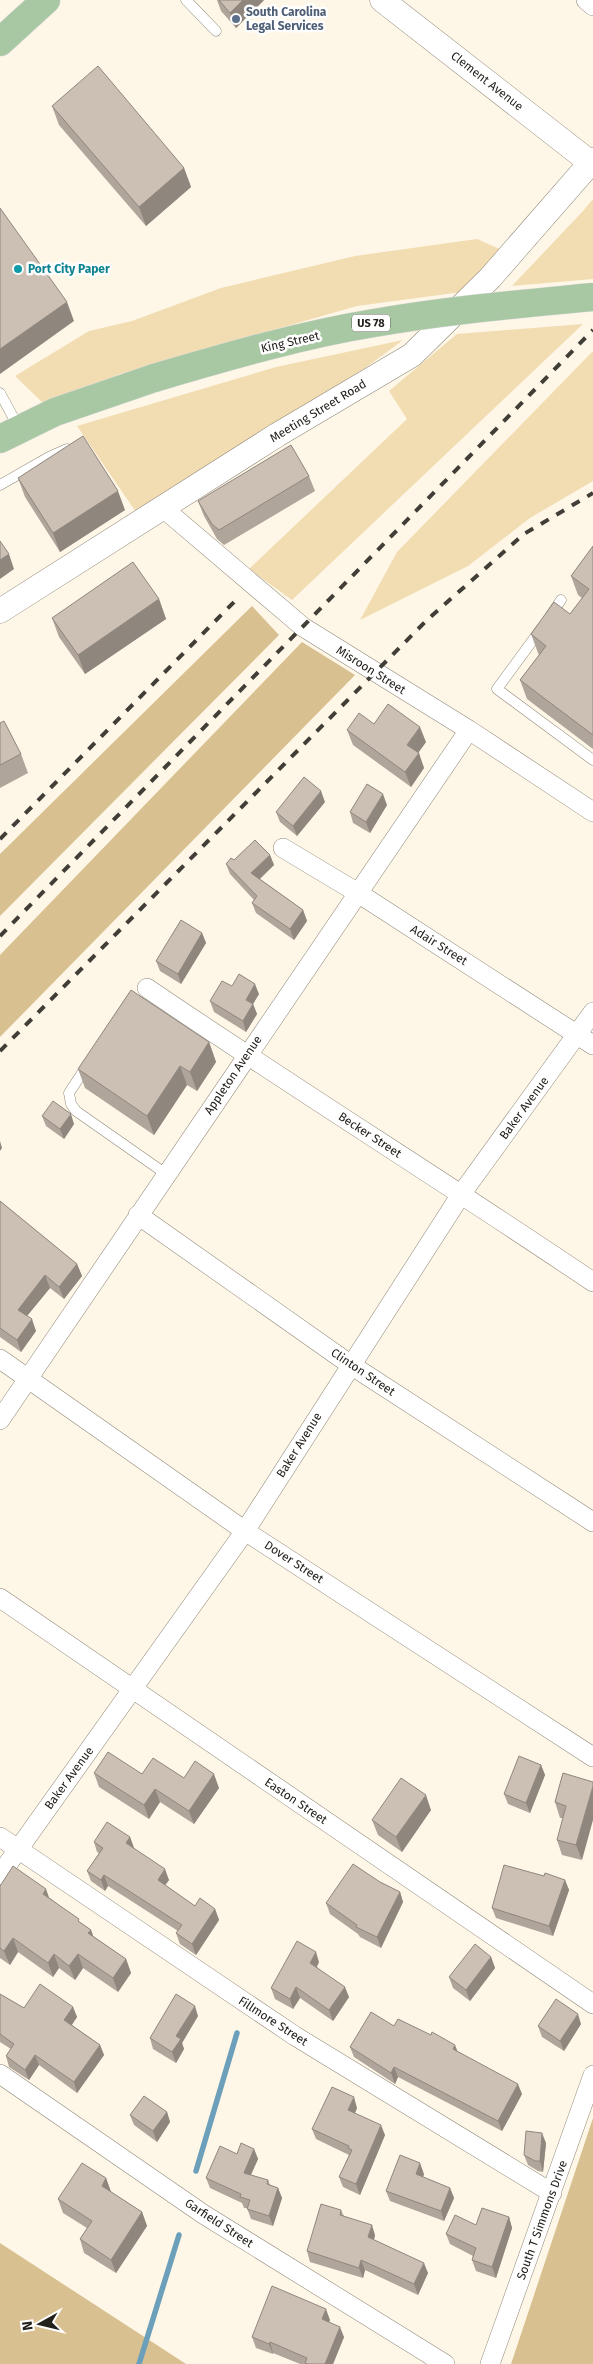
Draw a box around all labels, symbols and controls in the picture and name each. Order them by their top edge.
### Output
place label: South Carolina Legal Services [246,5,327,33]
marker: South Carolina Legal Services [230,13,242,25]
street label: Clement Avenue [448,48,526,114]
place label: Port City Paper [28,262,110,276]
marker: Port City Paper [12,263,24,275]
road number: US 78 [352,314,390,332]
street label: King Street [259,328,321,356]
street label: Meeting Street Road [267,377,369,445]
street label: Misroon Street [334,643,409,697]
street label: Adair Street [408,922,471,968]
street label: Appleton Avenue [201,1033,265,1117]
street label: Baker Avenue [497,1074,551,1142]
street label: Becker Street [336,1109,405,1161]
street label: Clinton Street [328,1345,398,1399]
street label: Baker Avenue [273,1410,325,1480]
street label: Dover Street [262,1538,327,1587]
street label: Baker Avenue [42,1744,96,1812]
street label: Easton Street [262,1775,330,1827]
street label: Fillmore Street [236,1993,311,2049]
street label: South T Simmons Drive [514,2158,570,2282]
street label: Garfield Street [182,2196,256,2251]
north arrow [15,2299,65,2349]
text: N [19,2320,37,2332]

